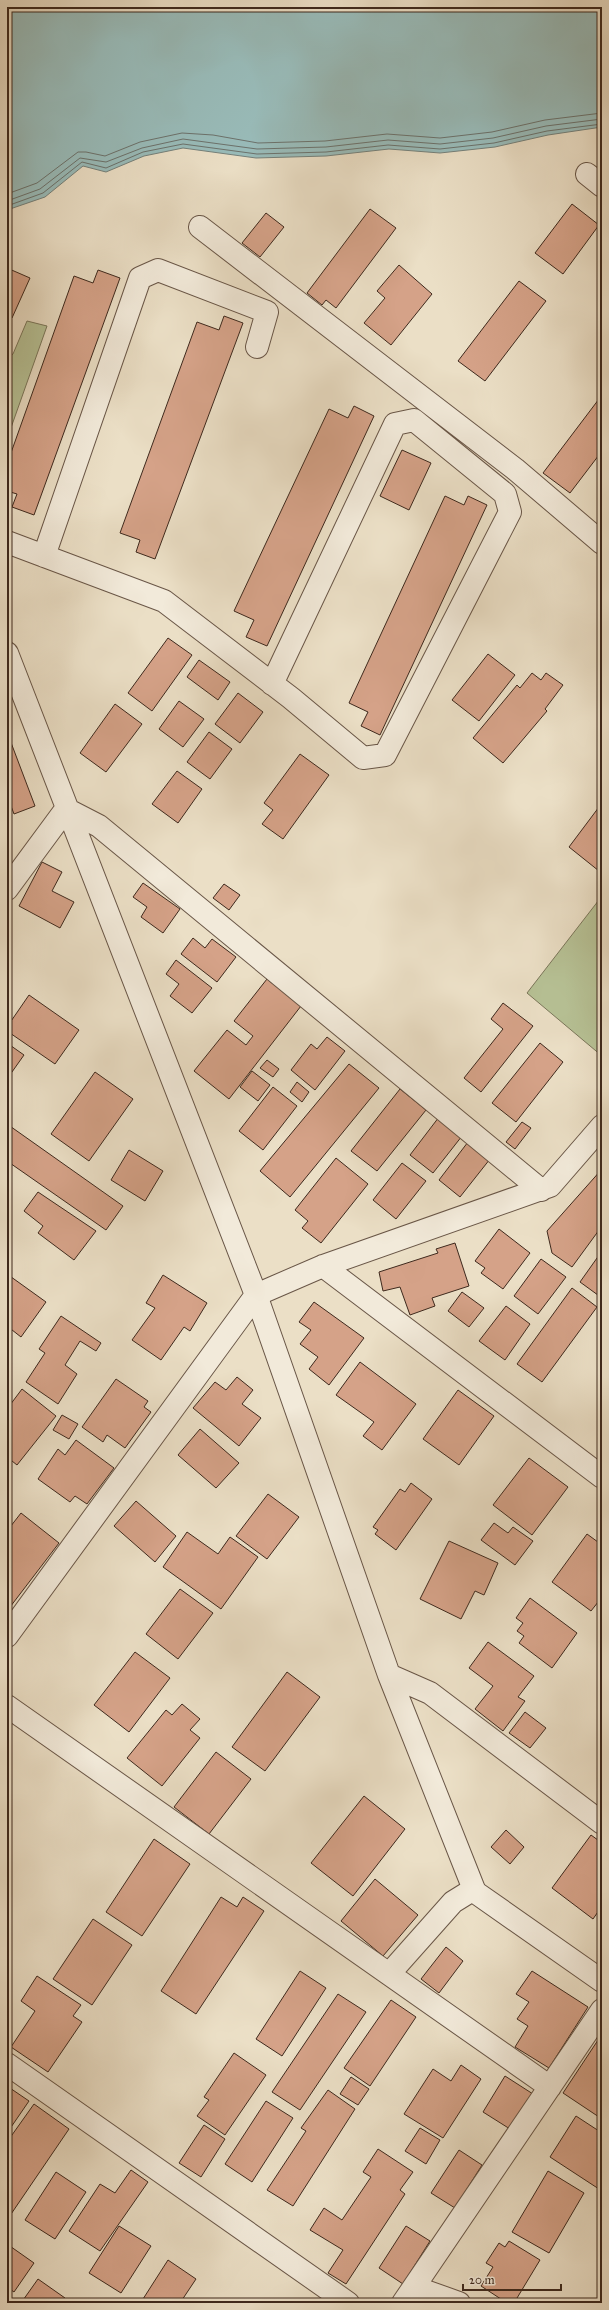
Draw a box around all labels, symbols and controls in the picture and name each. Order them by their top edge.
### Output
scale bar [463,2266,561,2292]
text: 20 m [469,2273,495,2287]

